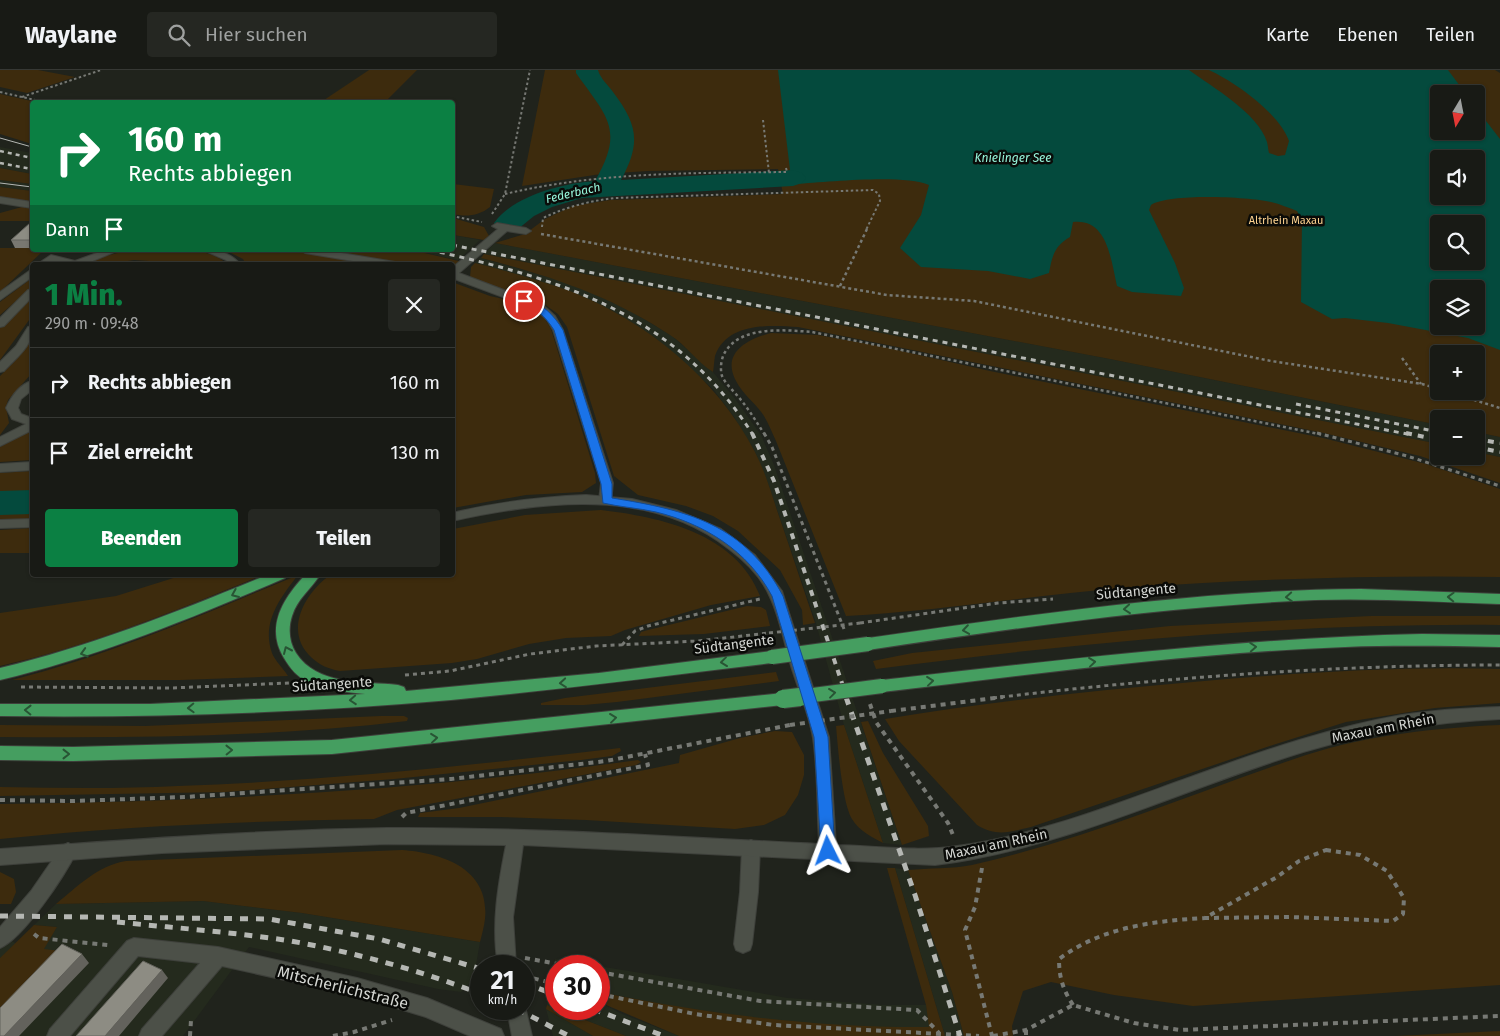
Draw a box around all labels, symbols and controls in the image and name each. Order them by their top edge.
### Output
search box [147,12,497,57]
text: Waylane [25,21,117,49]
icon: search [165,21,193,49]
text: Hier suchen [205,23,308,46]
text: Karte [1266,24,1309,46]
text: Ebenen [1337,24,1398,46]
text: Teilen [1426,24,1475,46]
north arrow [1430,85,1485,140]
map controls [1430,85,1485,465]
text: 160 m [128,118,222,160]
icon: right [45,120,110,185]
button: sound [1430,150,1485,205]
water label: Knielinger See [975,151,1051,165]
text: Rechts abbiegen [128,160,293,187]
water label: Federbach [544,180,602,206]
park label: Altrhein Maxau [1249,214,1323,227]
icon: arrive [100,215,128,243]
button: search [1430,215,1485,270]
text: Dann [45,218,90,241]
text: 1 Min. [45,277,123,313]
button: close [388,279,440,331]
pin [503,280,545,322]
button: layers [1430,280,1485,335]
icon: arrive [510,287,538,315]
text: 290 m · 09:48 [45,314,139,333]
button: + [1430,345,1485,400]
icon: right [45,369,73,397]
text: Rechts abbiegen [88,371,231,394]
text: 160 m [390,371,440,394]
button: − [1430,410,1485,465]
icon: arrive [45,439,73,467]
text: Ziel erreicht [88,441,193,464]
text: 130 m [390,441,440,464]
button: Beenden [45,509,238,567]
button: Teilen [248,509,440,567]
street label: Südtangente [1095,580,1177,603]
one-way arrow [231,587,240,598]
one-way arrow [1285,591,1293,602]
one-way arrow [1447,592,1455,602]
one-way arrow [1123,603,1131,614]
one-way arrow [961,624,970,634]
street label: Südtangente [693,631,775,658]
one-way arrow [1250,642,1258,653]
one-way arrow [283,646,293,654]
one-way arrow [80,647,88,657]
one-way arrow [720,656,728,667]
one-way arrow [1088,657,1096,668]
street label: Südtangente [291,673,373,696]
one-way arrow [926,676,934,687]
one-way arrow [558,677,566,688]
one-way arrow [828,688,836,699]
one-way arrow [349,694,357,705]
one-way arrow [186,703,194,714]
one-way arrow [24,705,32,715]
street label: Maxau am Rhein [1330,710,1436,747]
one-way arrow [609,713,617,724]
one-way arrow [430,733,438,744]
one-way arrow [225,745,233,756]
one-way arrow [62,748,70,759]
position arrow [801,824,853,876]
street label: Maxau am Rhein [943,825,1049,864]
speed limit sign: 30 [545,955,610,1020]
street label: Mitscherlichstraße [276,962,410,1013]
text: 21 [491,966,514,996]
text: km/h [488,993,517,1007]

